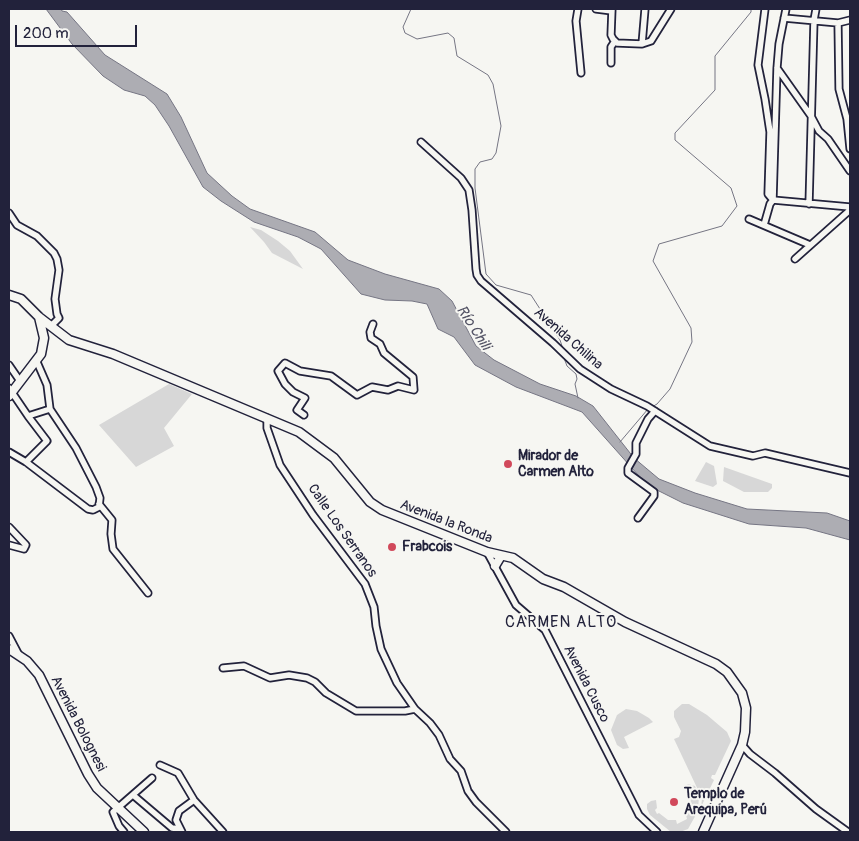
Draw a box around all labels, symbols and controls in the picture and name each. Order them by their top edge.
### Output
scale bar [18,15,140,47]
text: 200 m [23,24,68,43]
water label: Río Chili [452,302,494,354]
street label: Avenida Chilina [530,304,606,374]
place label: Mirador de Carmen Alto [518,448,594,481]
marker: Mirador de Carmen Alto [502,458,514,470]
street label: Calle Los Serranos [304,481,380,581]
street label: Avenida la Ronda [397,497,495,547]
place label: Frabcois [402,539,452,555]
marker: Frabcois [386,541,398,553]
district label: CARMEN ALTO [504,613,618,633]
street label: Avenida Cusco [559,643,613,725]
street label: Avenida Bolognesi [47,673,109,775]
place label: Templo de Arequipa, Perú [684,786,767,819]
marker: Templo de Arequipa, Perú [668,796,680,808]

